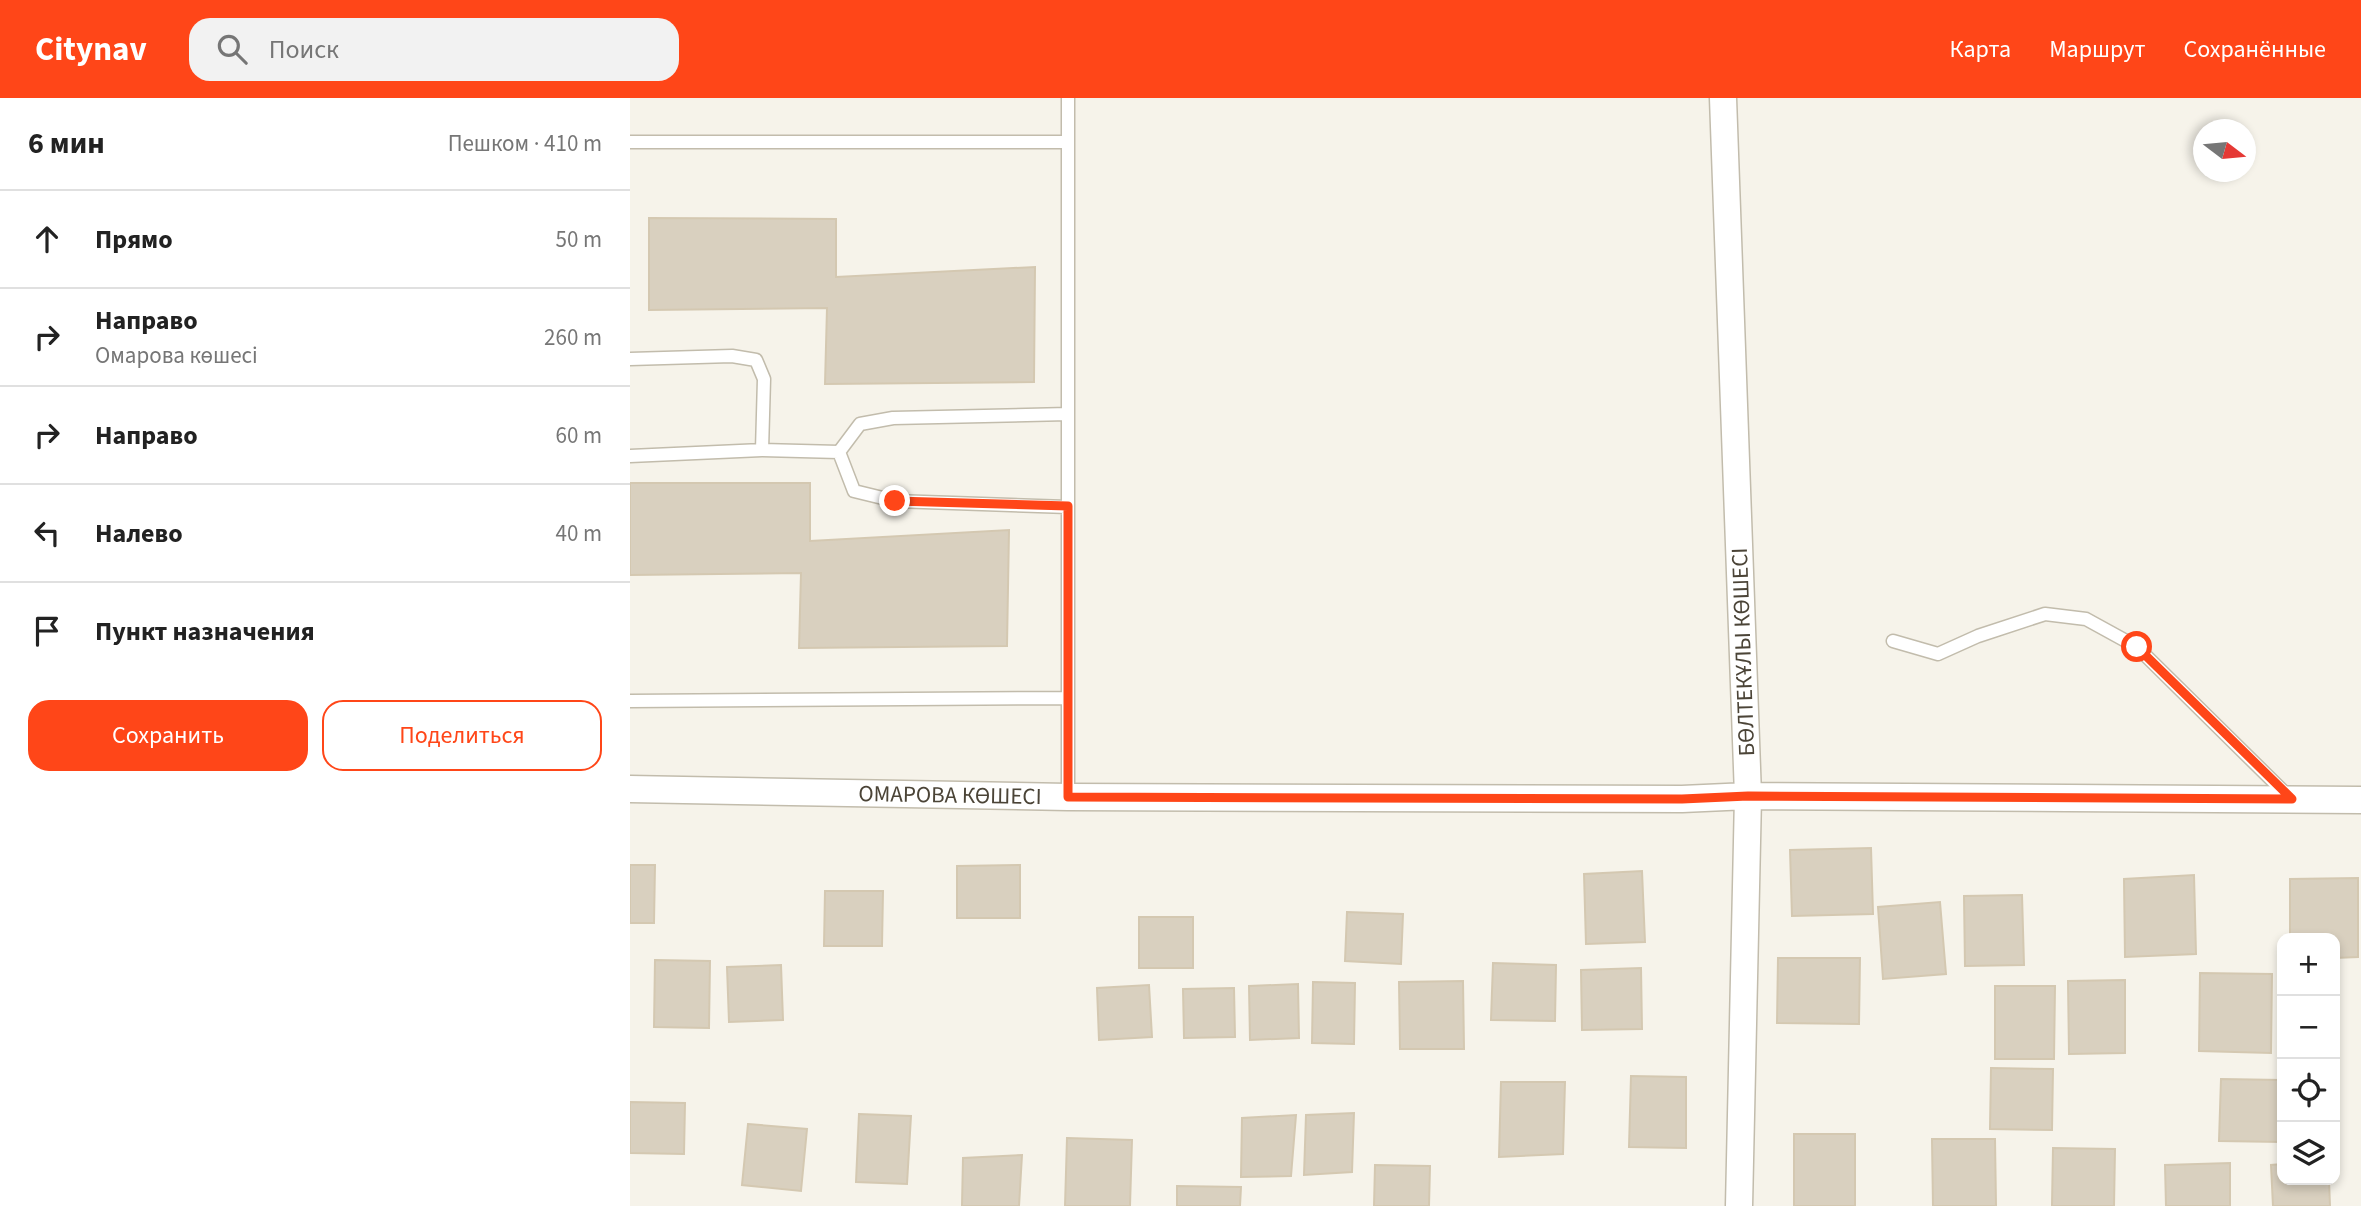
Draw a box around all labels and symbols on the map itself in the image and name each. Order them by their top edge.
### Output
north arrow [2193,119,2256,182]
route end [879,485,910,516]
street label: БӨЛТЕКҰЛЫ КӨШЕСІ [1723,547,1763,757]
route start [2121,631,2152,662]
street label: ОМАРОВА КӨШЕСІ [858,777,1042,813]

